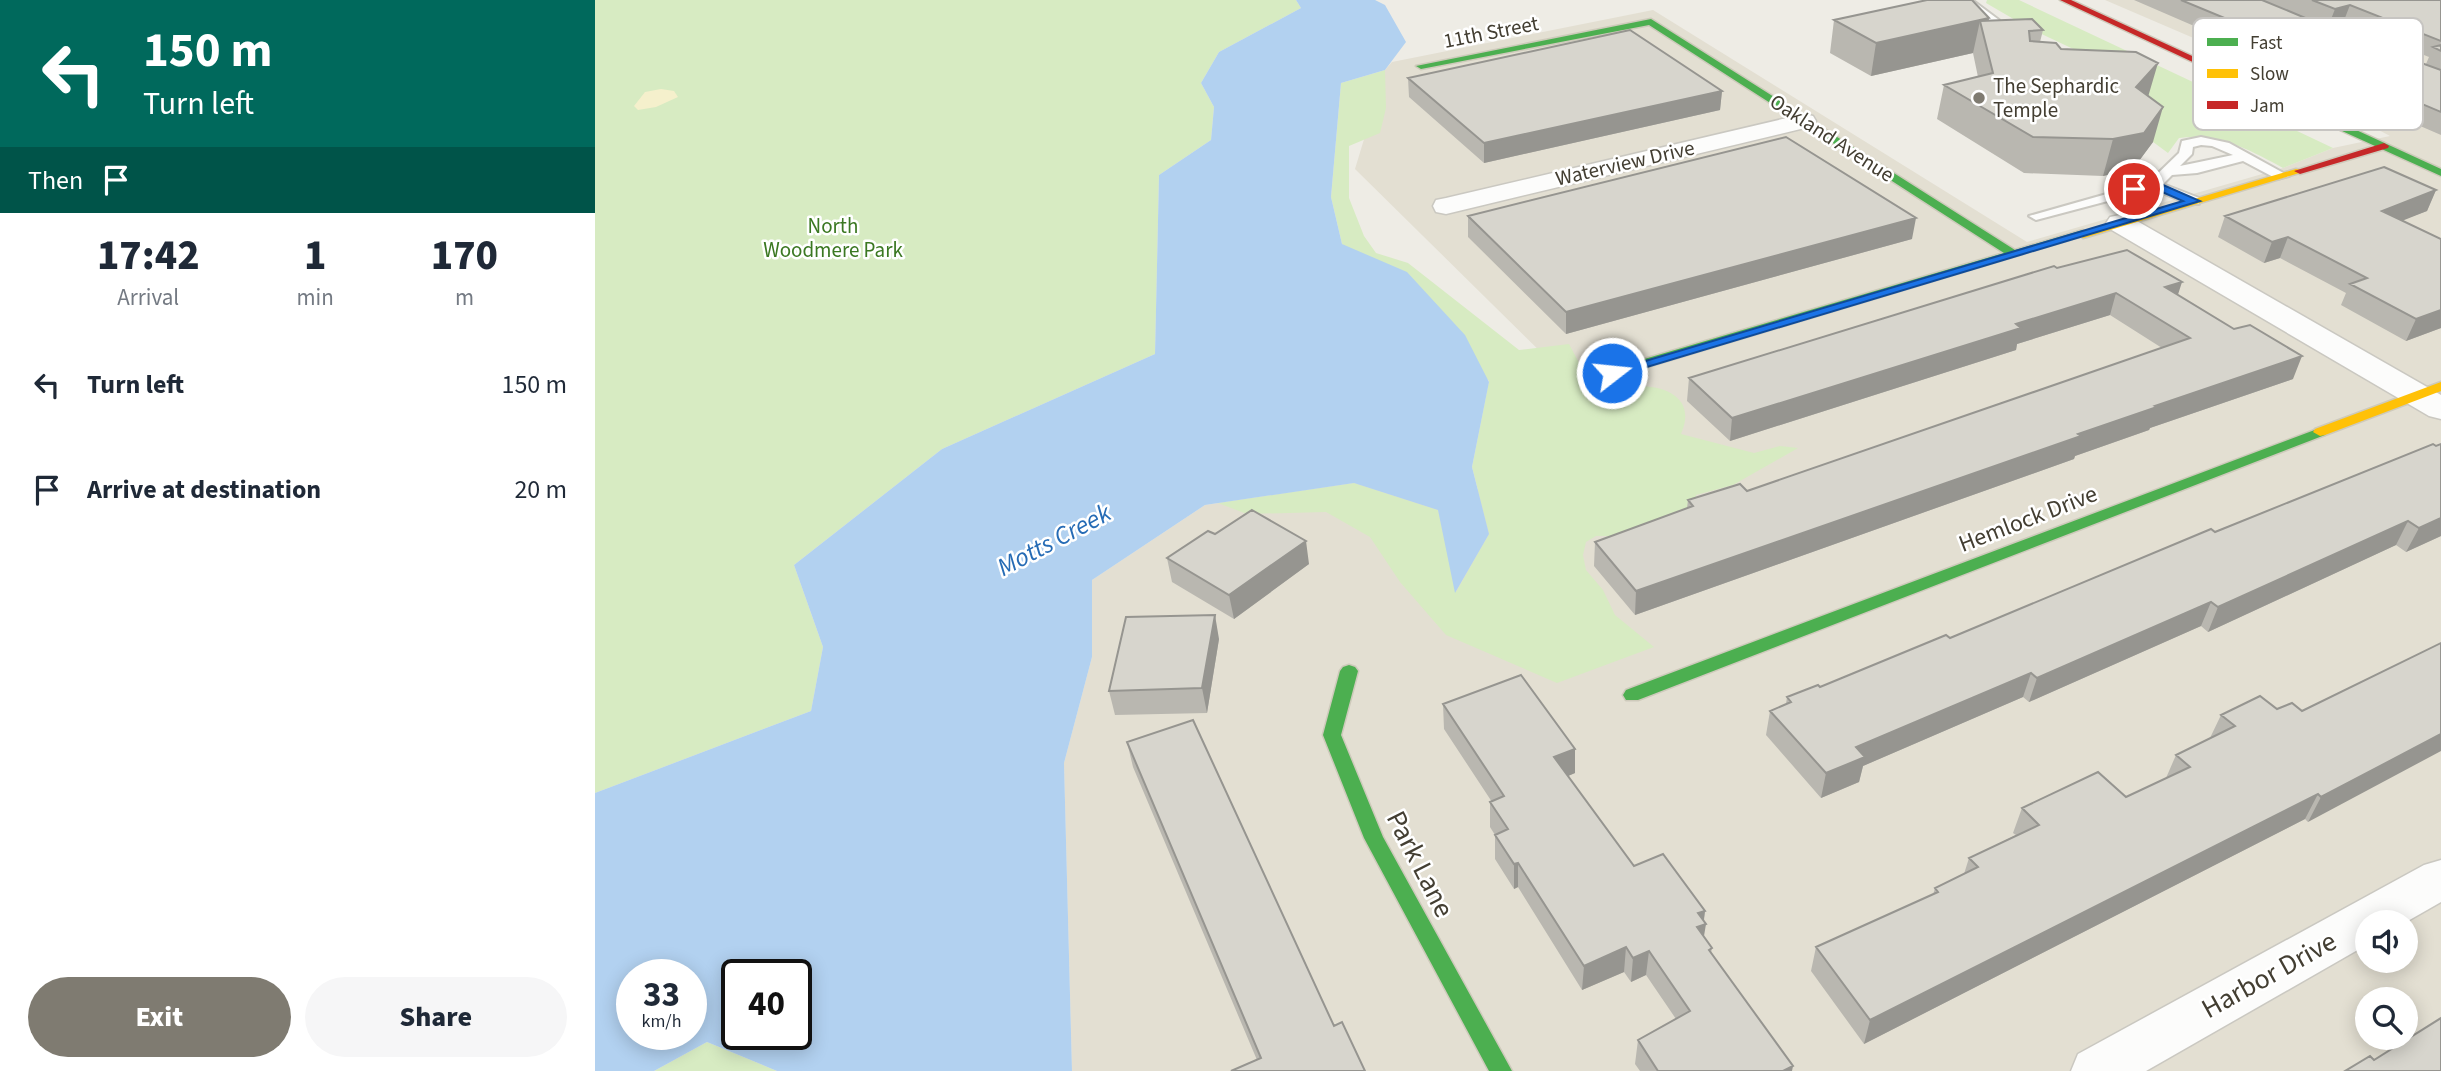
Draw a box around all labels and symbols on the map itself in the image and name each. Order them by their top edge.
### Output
street label: 11th Street [1441,8,1541,56]
legend [2193,18,2423,130]
text: Fast [2250,30,2283,57]
text: Slow [2250,61,2289,88]
place label: The Sephardic Temple [1993,71,2119,125]
street label: Oakland Avenue [1764,86,1900,190]
marker: The Sephardic Temple [1971,90,1987,106]
text: Jam [2250,93,2284,120]
street label: Waterview Drive [1553,132,1697,194]
pin [2104,159,2164,219]
park label: North Woodmere Park [763,211,903,265]
position arrow [1575,336,1649,410]
street label: Hemlock Drive [1953,476,2103,562]
water label: Motts Creek [990,494,1118,586]
street label: Park Lane [1376,804,1464,924]
street label: Harbor Drive [2194,921,2344,1029]
speed limit sign: 40 [721,959,812,1050]

